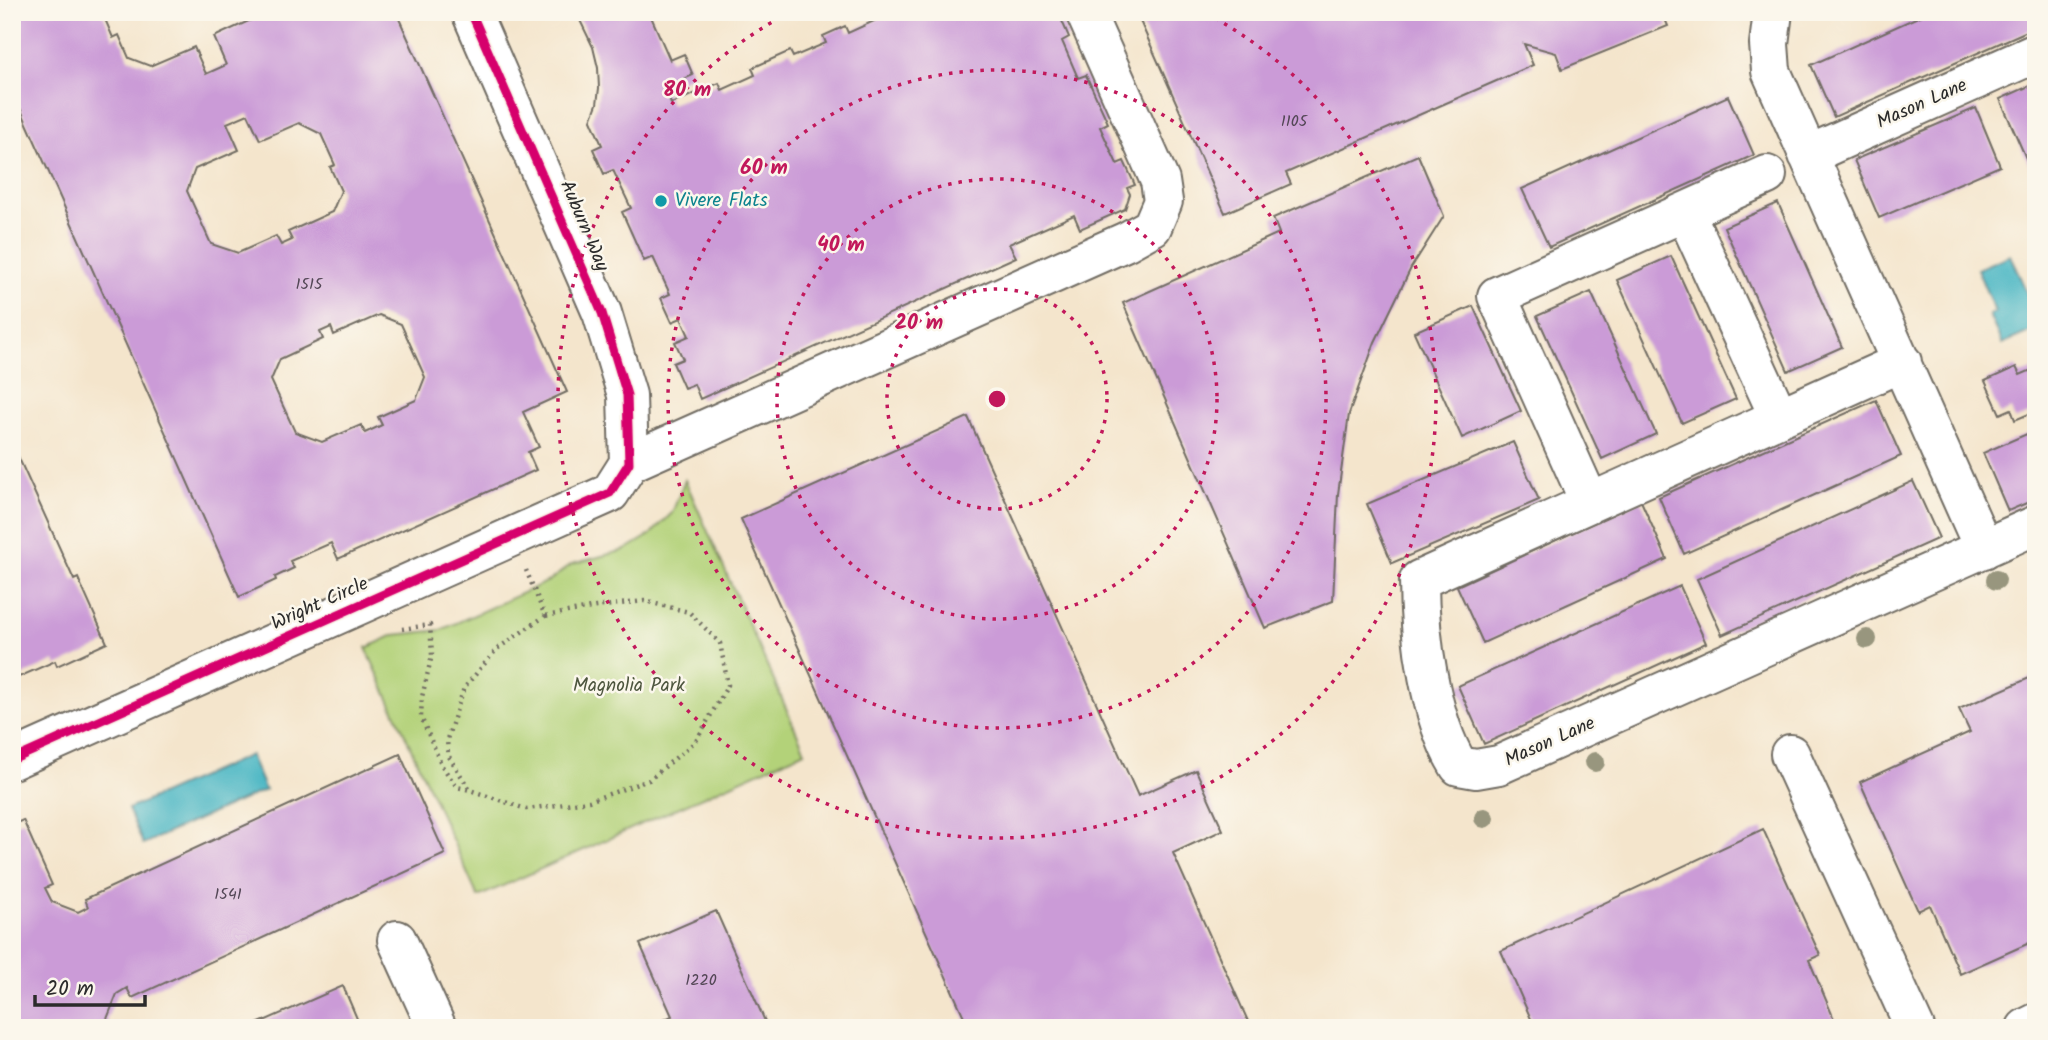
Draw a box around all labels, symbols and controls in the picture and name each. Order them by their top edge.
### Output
street label: Mason Lane [1872,71,1973,137]
text: 80 m [663,74,711,107]
house number: 1105 [1281,109,1309,134]
text: 60 m [740,152,788,185]
street label: Auburn Way [551,176,617,277]
place label: Vivere Flats [675,186,768,216]
marker: Vivere Flats [653,193,669,209]
text: 40 m [817,229,865,262]
house number: 1515 [295,272,324,297]
text: 20 m [895,307,943,340]
centre of rings [985,387,1009,411]
street label: Wright Circle [267,569,374,639]
park label: Magnolia Park [573,671,685,701]
street label: Mason Lane [1500,709,1601,775]
house number: 1541 [214,882,242,907]
scale bar [35,963,145,1007]
house number: 1220 [685,968,717,993]
text: 20 m [46,973,94,1006]

